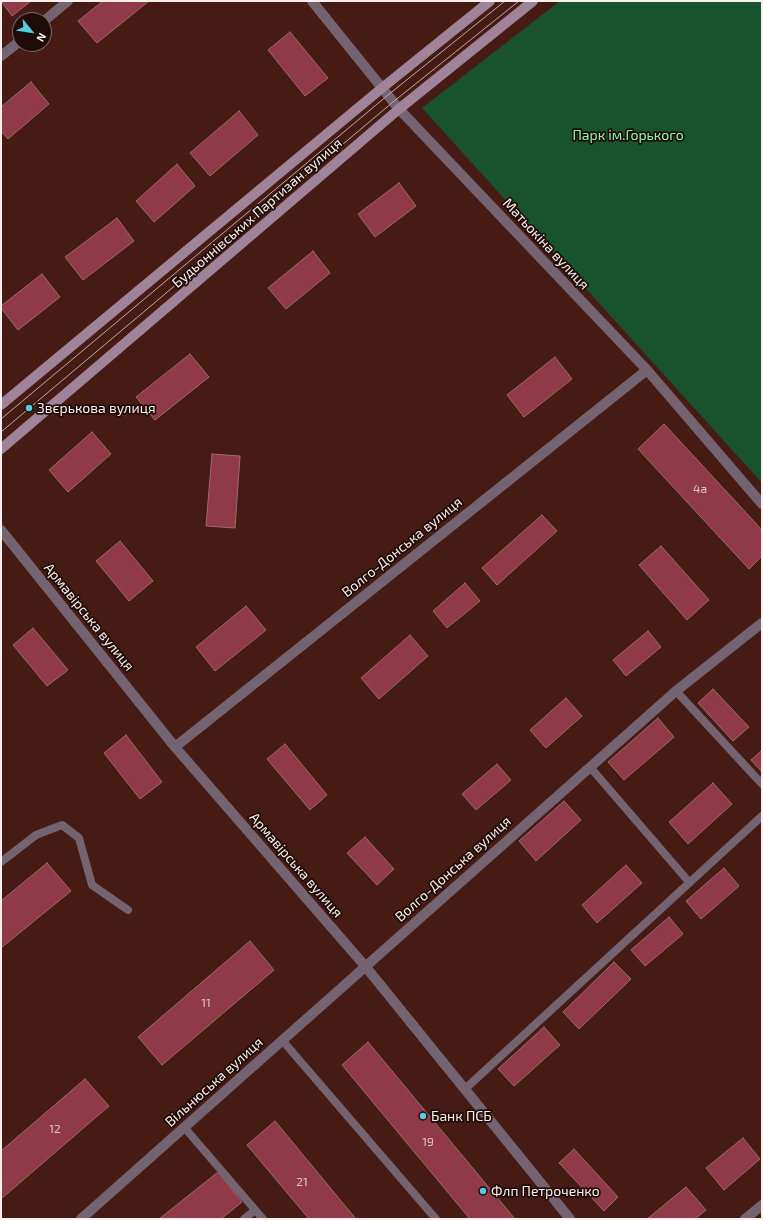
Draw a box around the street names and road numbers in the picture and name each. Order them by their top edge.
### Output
street label: Будьоннівських Партизан вулиця [169,135,345,291]
street label: Матьокіна вулиця [499,195,593,293]
street label: Волго-Донська вулиця [338,493,466,601]
street label: Армавірська вулиця [40,560,138,674]
street label: Армавірська вулиця [246,809,346,921]
street label: Волго-Донська вулиця [392,813,514,925]
street label: Вільнюська вулиця [162,1034,266,1130]

